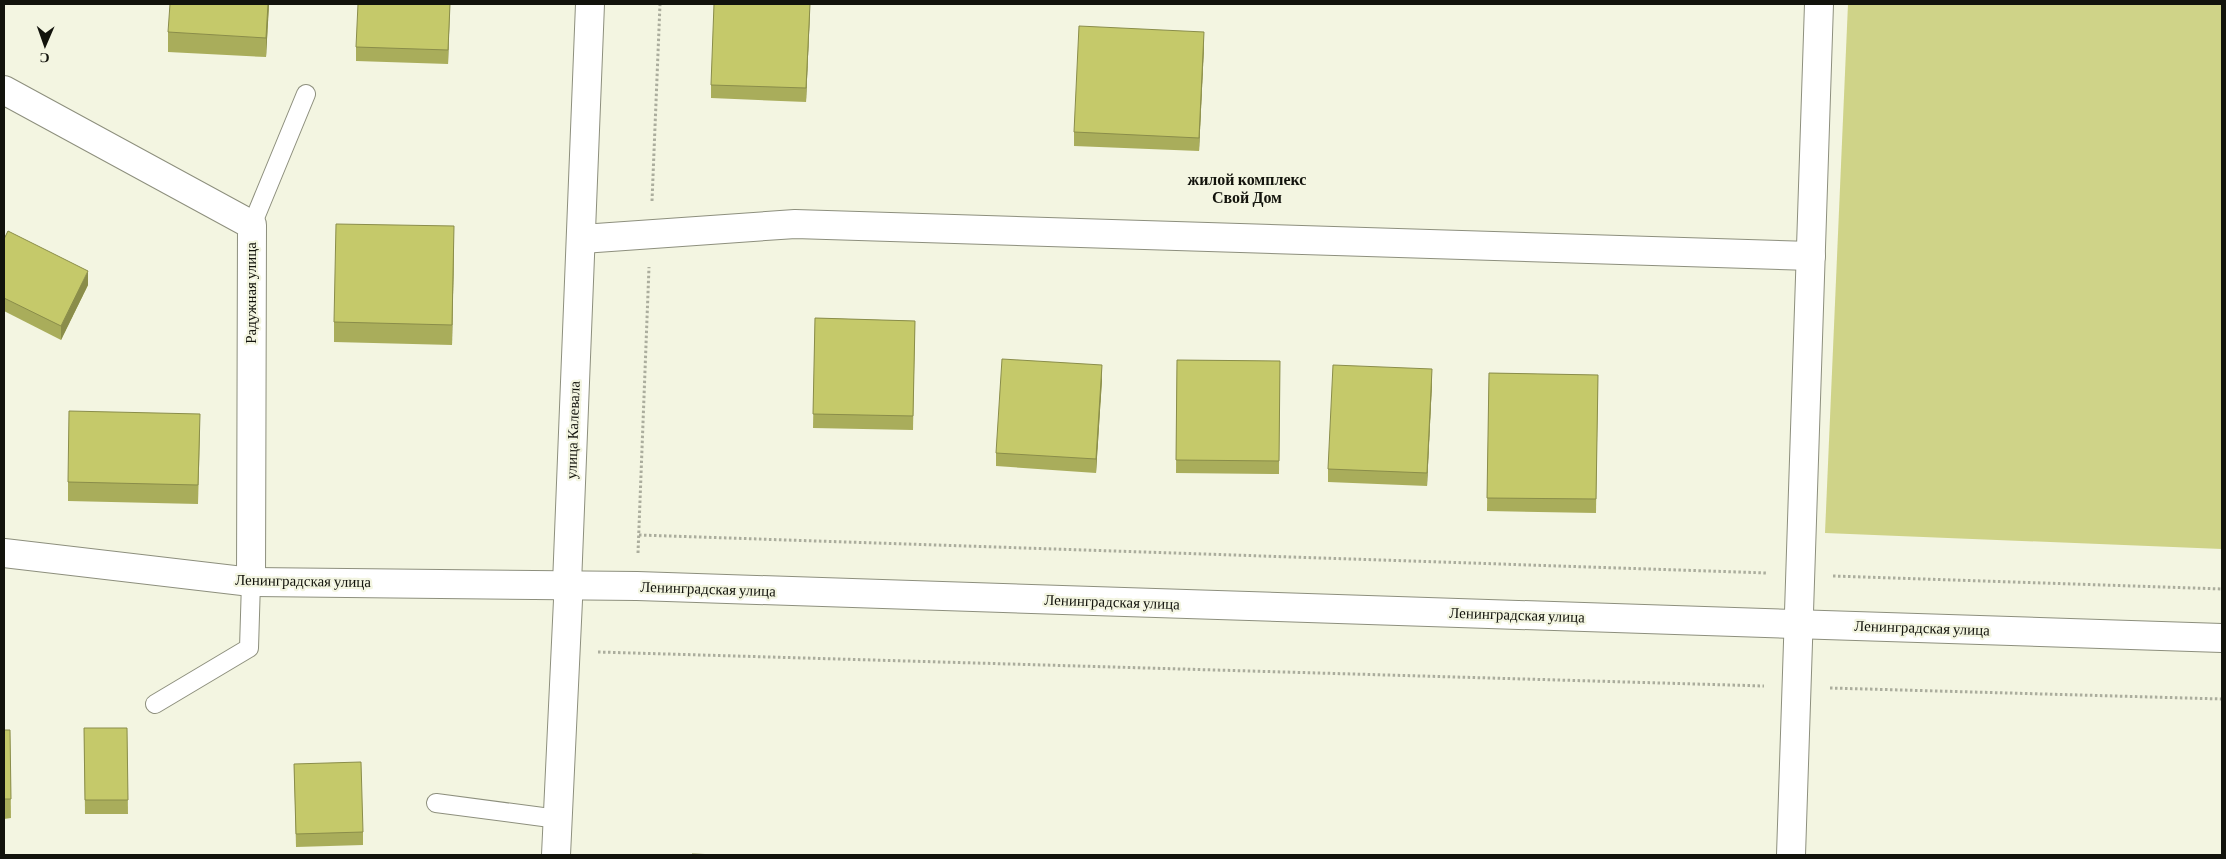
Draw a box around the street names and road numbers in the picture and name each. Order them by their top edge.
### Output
street label: Радужная улица [243,242,259,344]
street label: улица Калевала [563,380,583,479]
street label: Ленинградская улица [235,572,371,590]
street label: Ленинградская улица [640,579,777,599]
street label: Ленинградская улица [1044,592,1181,612]
street label: Ленинградская улица [1449,605,1586,625]
street label: Ленинградская улица [1854,618,1991,638]

